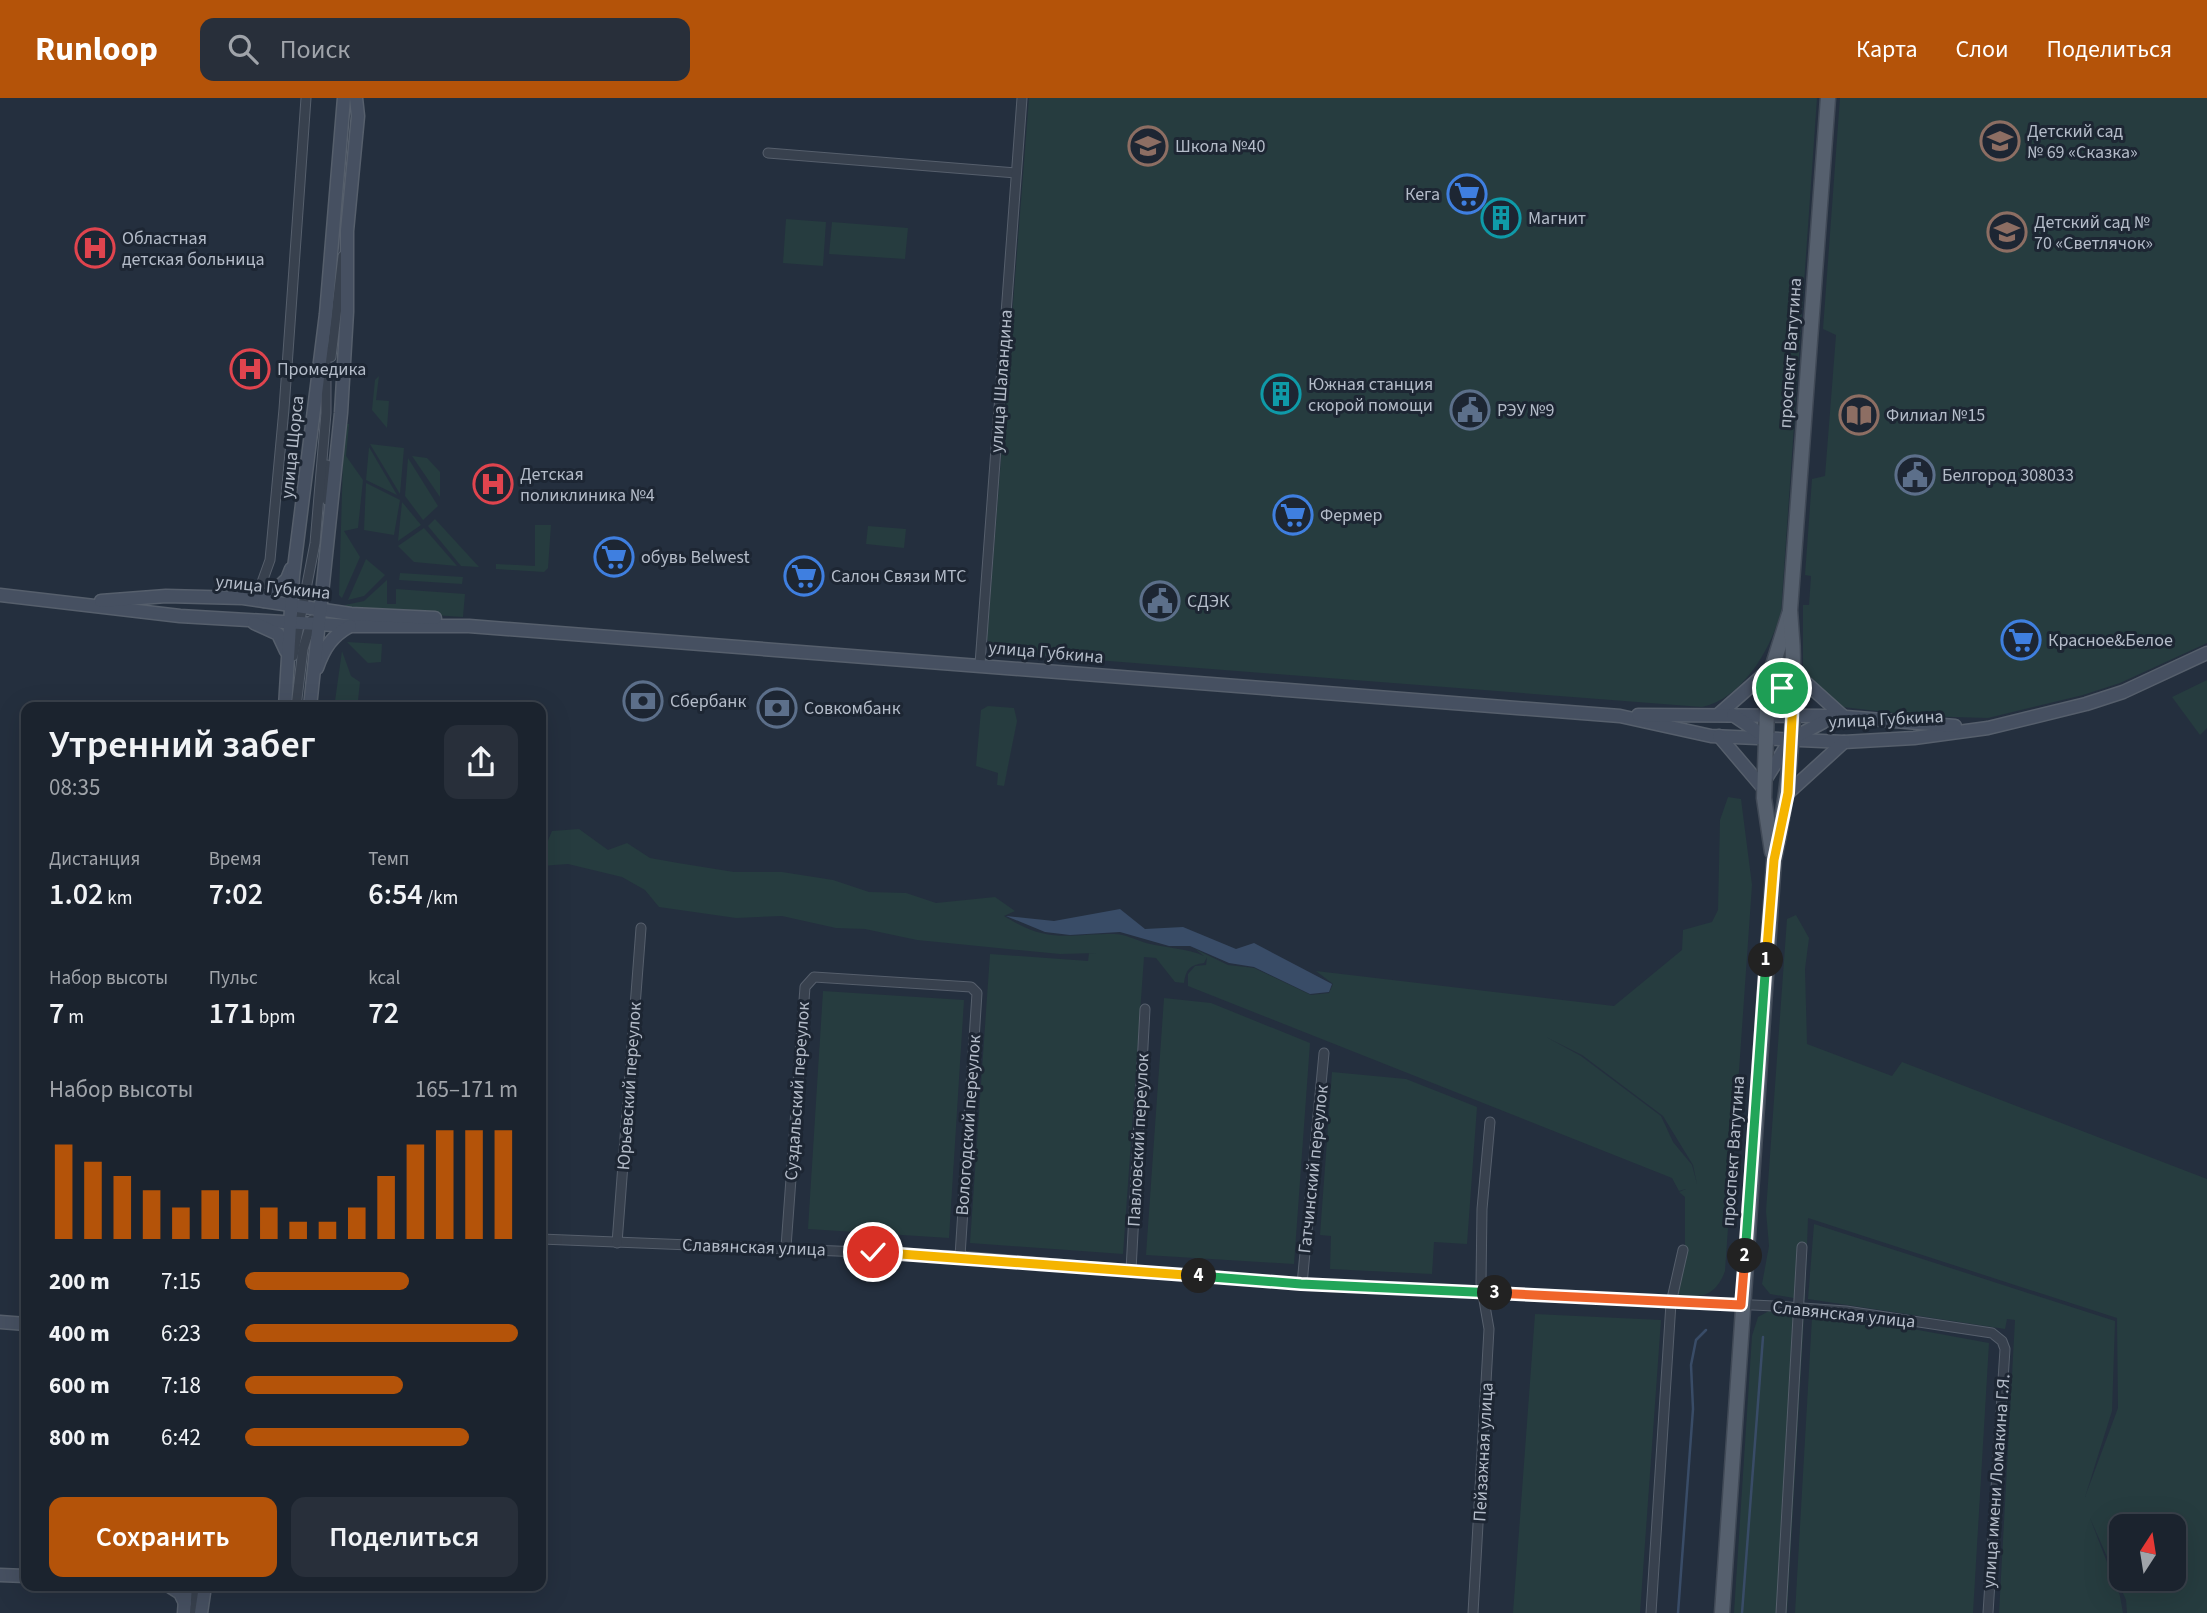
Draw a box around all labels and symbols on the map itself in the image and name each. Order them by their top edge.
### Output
place label: Детский сад № 69 «Сказка» [2027,119,2138,165]
school or university icon: Детский сад № 69 «Сказка» [1979,120,2021,162]
school or university icon: Школа №40 [1127,125,1169,167]
place label: Школа №40 [1175,134,1265,159]
supermarket icon: Кега [1446,173,1488,215]
place label: Кега [1405,182,1440,207]
building icon: Магнит [1480,197,1522,239]
place label: Магнит [1528,206,1586,231]
place label: Детский сад № 70 «Светлячок» [2034,210,2153,256]
school or university icon: Детский сад № 70 «Светлячок» [1986,211,2028,253]
place label: Областная детская больница [122,226,265,272]
hospital icon: Областная детская больница [74,227,116,269]
street label: проспект Ватутина [1773,277,1808,429]
street label: улица Шаландина [984,309,1019,453]
hospital icon: Промедика [229,348,271,390]
place label: Промедика [277,357,366,382]
place label: Южная станция скорой помощи [1308,372,1433,418]
building icon: Южная станция скорой помощи [1260,373,1302,415]
public building icon: РЭУ №9 [1449,389,1491,431]
street label: улица Щорса [275,394,310,500]
library icon: Филиал №15 [1838,394,1880,436]
place label: РЭУ №9 [1497,398,1554,423]
place label: Филиал №15 [1886,403,1985,428]
public building icon: Белгород 308033 [1894,454,1936,496]
place label: Детская поликлиника №4 [520,462,655,508]
hospital icon: Детская поликлиника №4 [472,463,514,505]
place label: Белгород 308033 [1942,463,2074,488]
supermarket icon: Фермер [1272,494,1314,536]
place label: Фермер [1320,503,1382,528]
supermarket icon: обувь Belwest [593,536,635,578]
place label: обувь Belwest [641,545,750,570]
supermarket icon: Салон Связи МТС [783,555,825,597]
place label: Салон Связи МТС [831,564,967,589]
street label: улица Губкина [214,569,332,606]
public building icon: СДЭК [1139,580,1181,622]
place label: СДЭК [1187,589,1230,614]
supermarket icon: Красное&Белое [2000,619,2042,661]
place label: Красное&Белое [2048,628,2173,653]
street label: улица Губкина [987,635,1105,670]
pin [1752,658,1812,718]
bank icon: Сбербанк [622,680,664,722]
bank icon: Совкомбанк [756,687,798,729]
place label: Сбербанк [670,689,746,714]
place label: Совкомбанк [804,696,901,721]
street label: улица Губкина [1828,704,1944,735]
pin: 1 [1748,942,1784,978]
street label: Юрьевский переулок [611,1001,648,1171]
street label: Суздальский переулок [779,1001,816,1181]
street label: Вологодский переулок [950,1034,987,1216]
street label: Павловский переулок [1121,1053,1156,1227]
street label: проспект Ватутина [1716,1075,1751,1227]
street label: Гатчинский переулок [1292,1083,1335,1255]
pin [843,1222,903,1282]
street label: Славянская улица [682,1233,826,1262]
pin: 2 [1728,1238,1762,1274]
pin: 4 [1182,1258,1216,1294]
pin: 3 [1478,1276,1512,1310]
street label: Славянская улица [1771,1295,1917,1334]
street label: улица имени Ломакина Г.Я. [1977,1373,2016,1589]
street label: Пейзажная улица [1467,1382,1500,1522]
north arrow [2109,1514,2186,1591]

